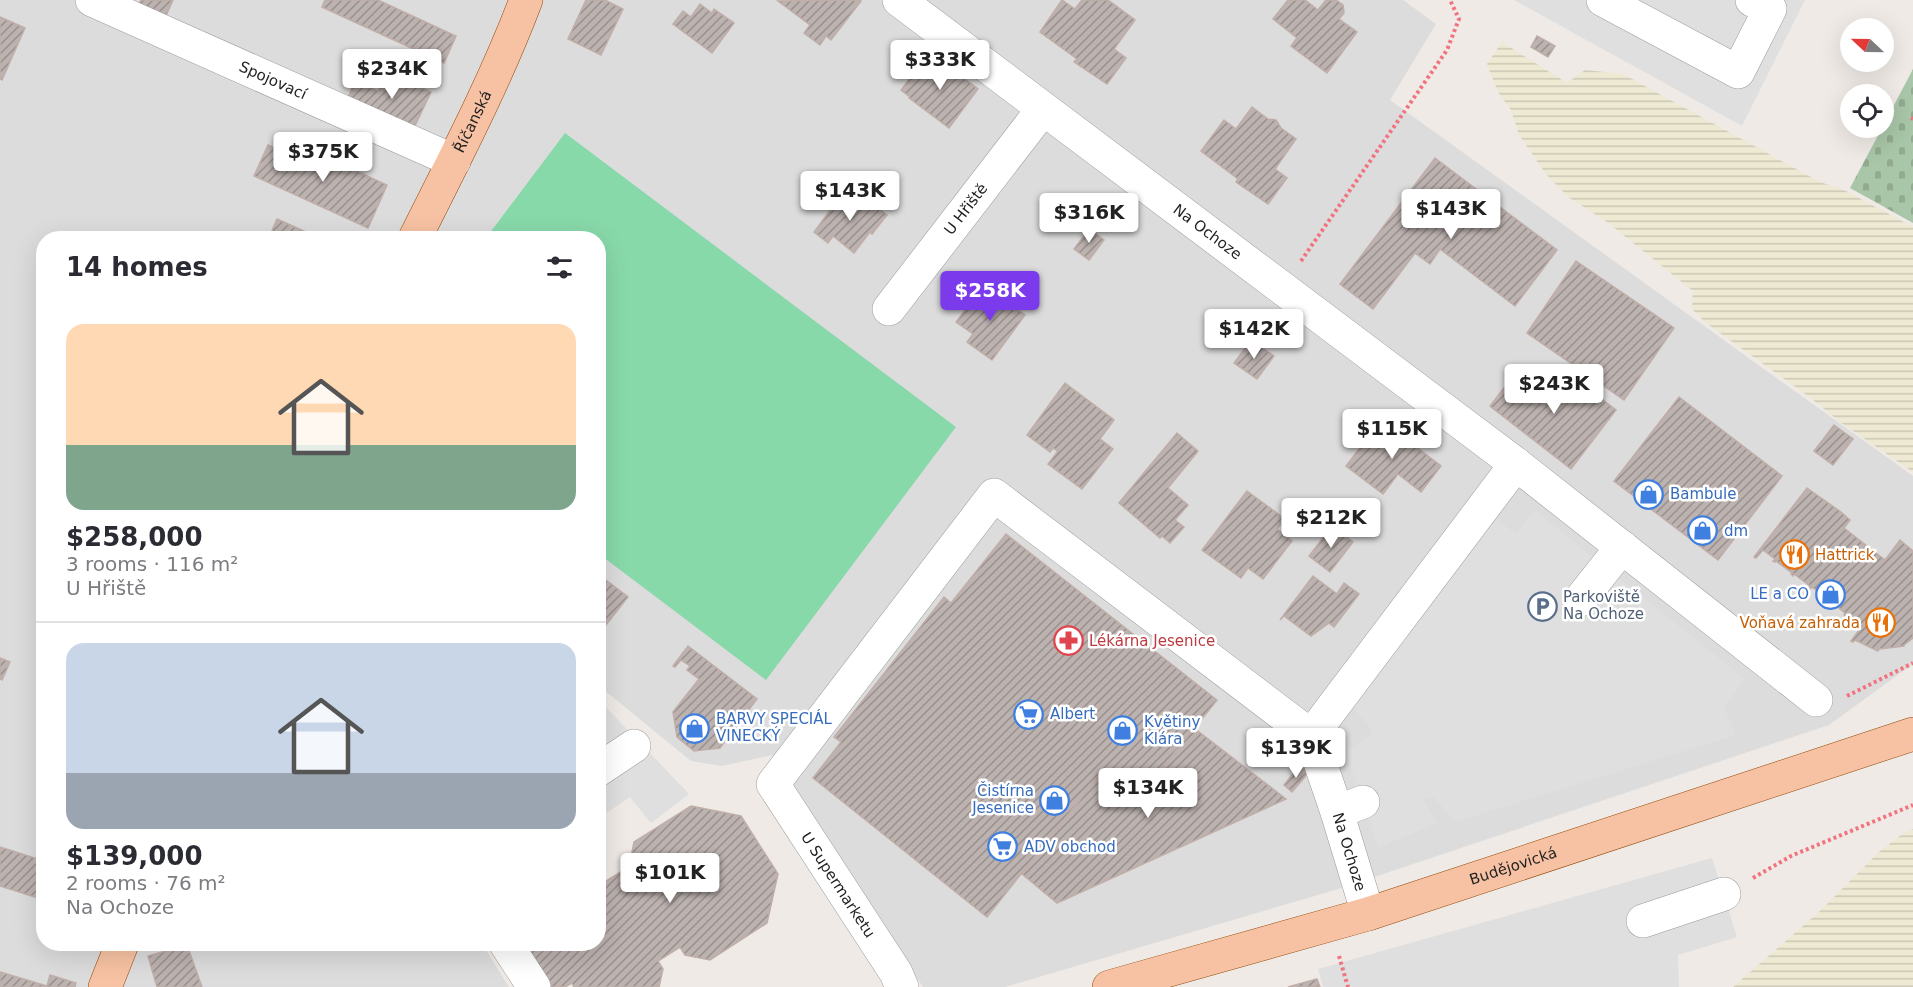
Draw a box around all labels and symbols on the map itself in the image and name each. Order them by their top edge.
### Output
north arrow [1840,18,1894,72]
pin: $333K [898,40,982,91]
pin: $234K [350,49,434,100]
street label: Spojovací [236,58,310,104]
street label: Říčanská [449,88,495,156]
pin: $375K [281,132,365,183]
pin: $143K [808,171,892,222]
street label: U Hřiště [940,180,991,239]
pin: $143K [1409,189,1493,240]
pin: $316K [1047,193,1131,244]
street label: Na Ochoze [1170,200,1245,264]
pin: $258K [948,271,1032,322]
pin: $142K [1212,309,1296,360]
pin: $243K [1512,364,1596,415]
pin: $115K [1350,409,1434,460]
shop icon: Bambule [1633,478,1665,510]
place label: Bambule [1670,485,1737,503]
pin: $212K [1289,498,1373,549]
shop icon: dm [1687,515,1719,547]
place label: dm [1724,522,1748,540]
restaurant icon: Hattrick [1778,539,1810,571]
place label: Hattrick [1815,546,1875,564]
shop icon: LE a CO [1814,578,1846,610]
place label: LE a CO [1750,585,1809,603]
place label: Parkoviště Na Ochoze [1563,588,1644,623]
parking icon: Parkoviště Na Ochoze [1526,590,1558,622]
restaurant icon: Voňavá zahrada [1865,607,1897,639]
place label: Voňavá zahrada [1740,614,1860,632]
pharmacy icon: Lékárna Jesenice [1052,625,1084,657]
place label: Lékárna Jesenice [1089,632,1215,650]
supermarket icon: Albert [1013,698,1045,730]
place label: Albert [1050,705,1095,723]
place label: BARVY SPECIÁL VINECKÝ [716,709,833,745]
shop icon: BARVY SPECIÁL VINECKÝ [679,712,711,744]
place label: Květiny Klára [1144,713,1200,748]
shop icon: Květiny Klára [1107,715,1139,747]
pin: $139K [1254,728,1338,779]
pin: $134K [1106,768,1190,819]
place label: Čistírna Jesenice [971,781,1034,817]
shop icon: Čistírna Jesenice [1039,784,1071,816]
street label: Na Ochoze [1329,810,1370,893]
street label: U Supermarketu [797,829,879,941]
supermarket icon: ADV obchod [987,831,1019,863]
place label: ADV obchod [1024,838,1116,856]
street label: Budějovická [1467,843,1559,889]
pin: $101K [628,853,712,904]

